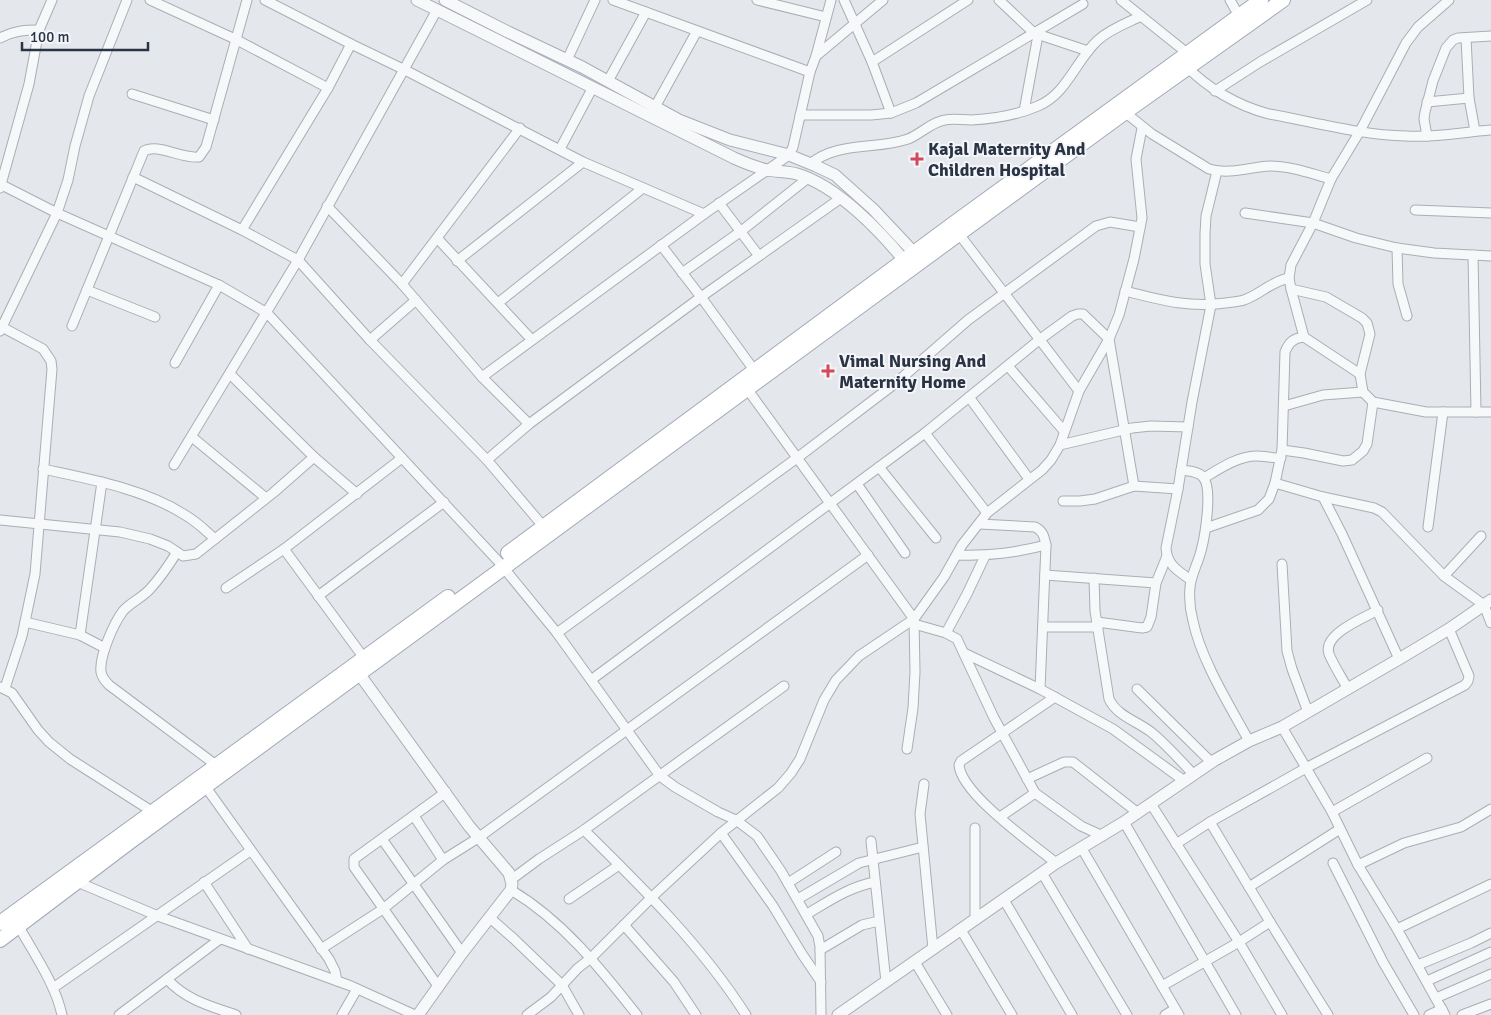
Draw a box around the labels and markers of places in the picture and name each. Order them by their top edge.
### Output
place label: Kajal Maternity And Children Hospital [928,138,1086,181]
marker: Kajal Maternity And Children Hospital [910,152,924,166]
place label: Vimal Nursing And Maternity Home [839,350,986,393]
marker: Vimal Nursing And Maternity Home [821,364,835,378]

